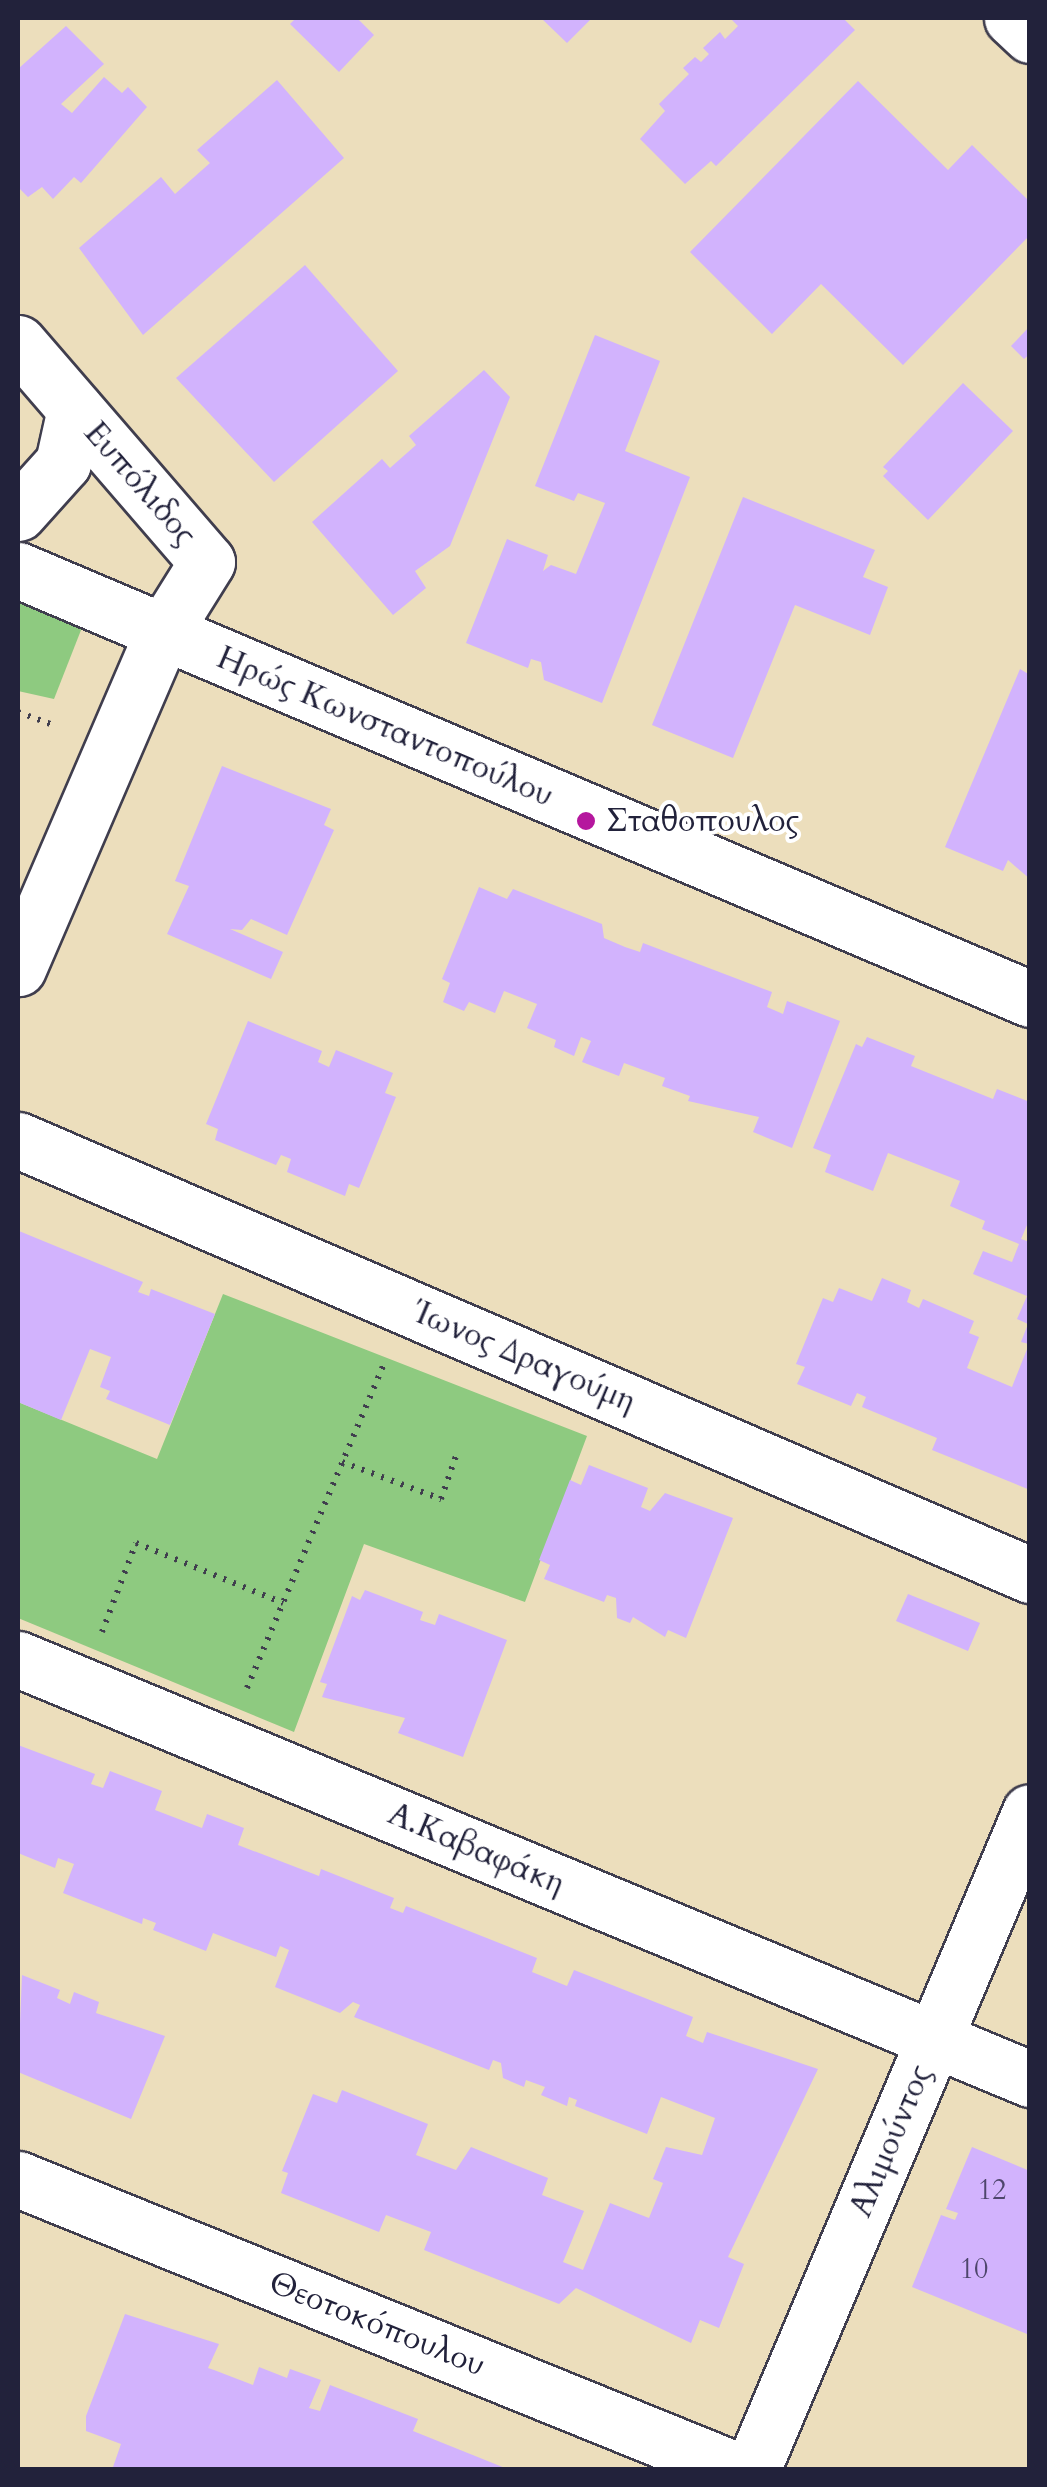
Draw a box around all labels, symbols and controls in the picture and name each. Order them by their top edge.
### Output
street label: Ευπόλιδος [76,414,204,554]
street label: Ηρώς Κωνσταντοπούλου [211,639,559,815]
place label: Σταθοπουλος [606,802,799,840]
marker: Σταθοπουλος [575,810,597,832]
street label: Ίωνος Δραγούμη [407,1293,641,1421]
street label: Α.Καβαφάκη [382,1795,570,1903]
street label: Αλιμούντος [842,2059,940,2223]
house number: 12 [978,2173,1006,2207]
house number: 10 [960,2252,988,2286]
street label: Θεοτοκόπουλου [263,2263,491,2385]

